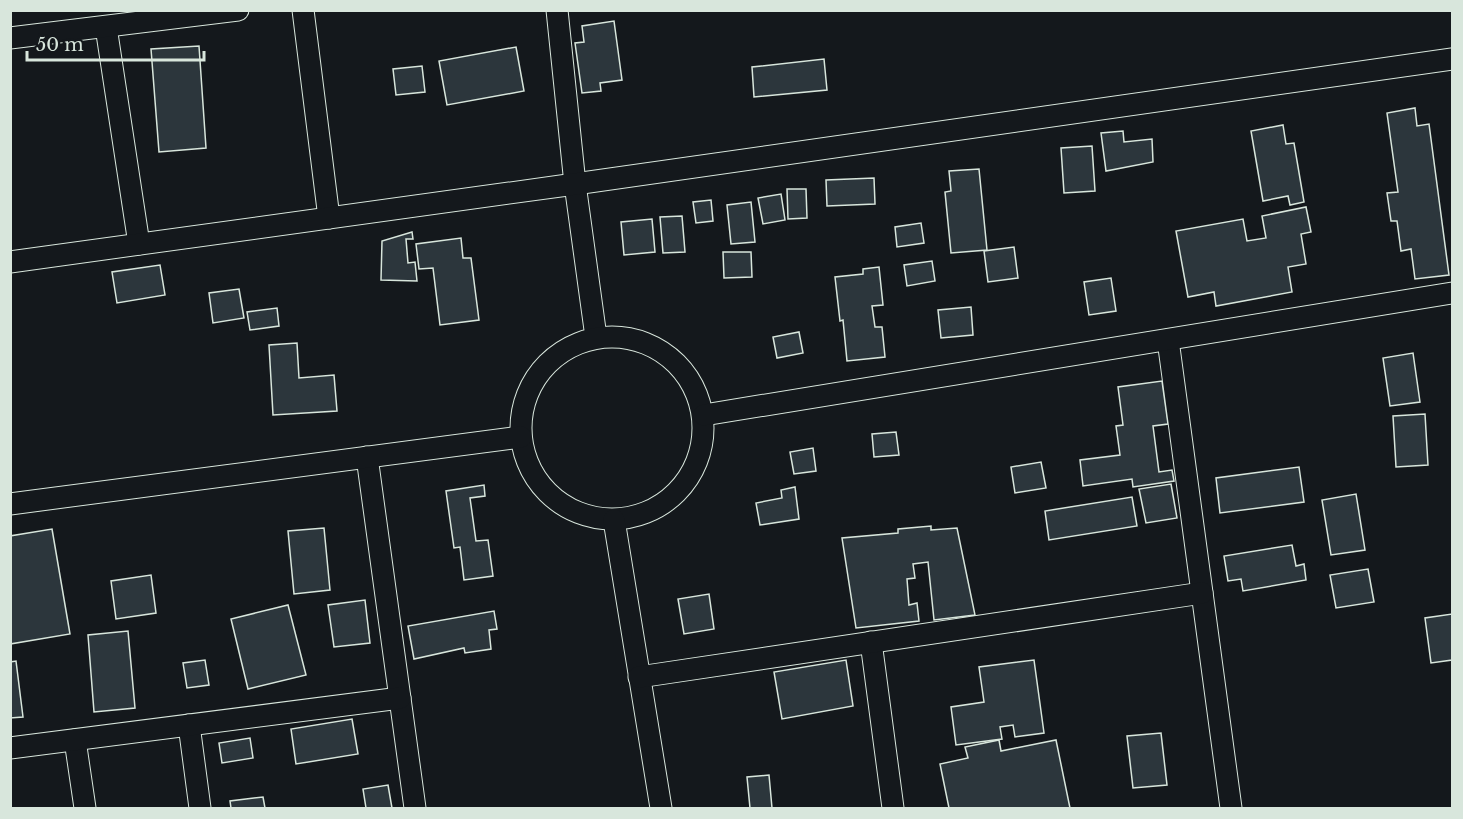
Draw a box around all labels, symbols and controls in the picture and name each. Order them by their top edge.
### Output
scale bar [27,24,204,62]
text: 50 m [36,34,84,56]

